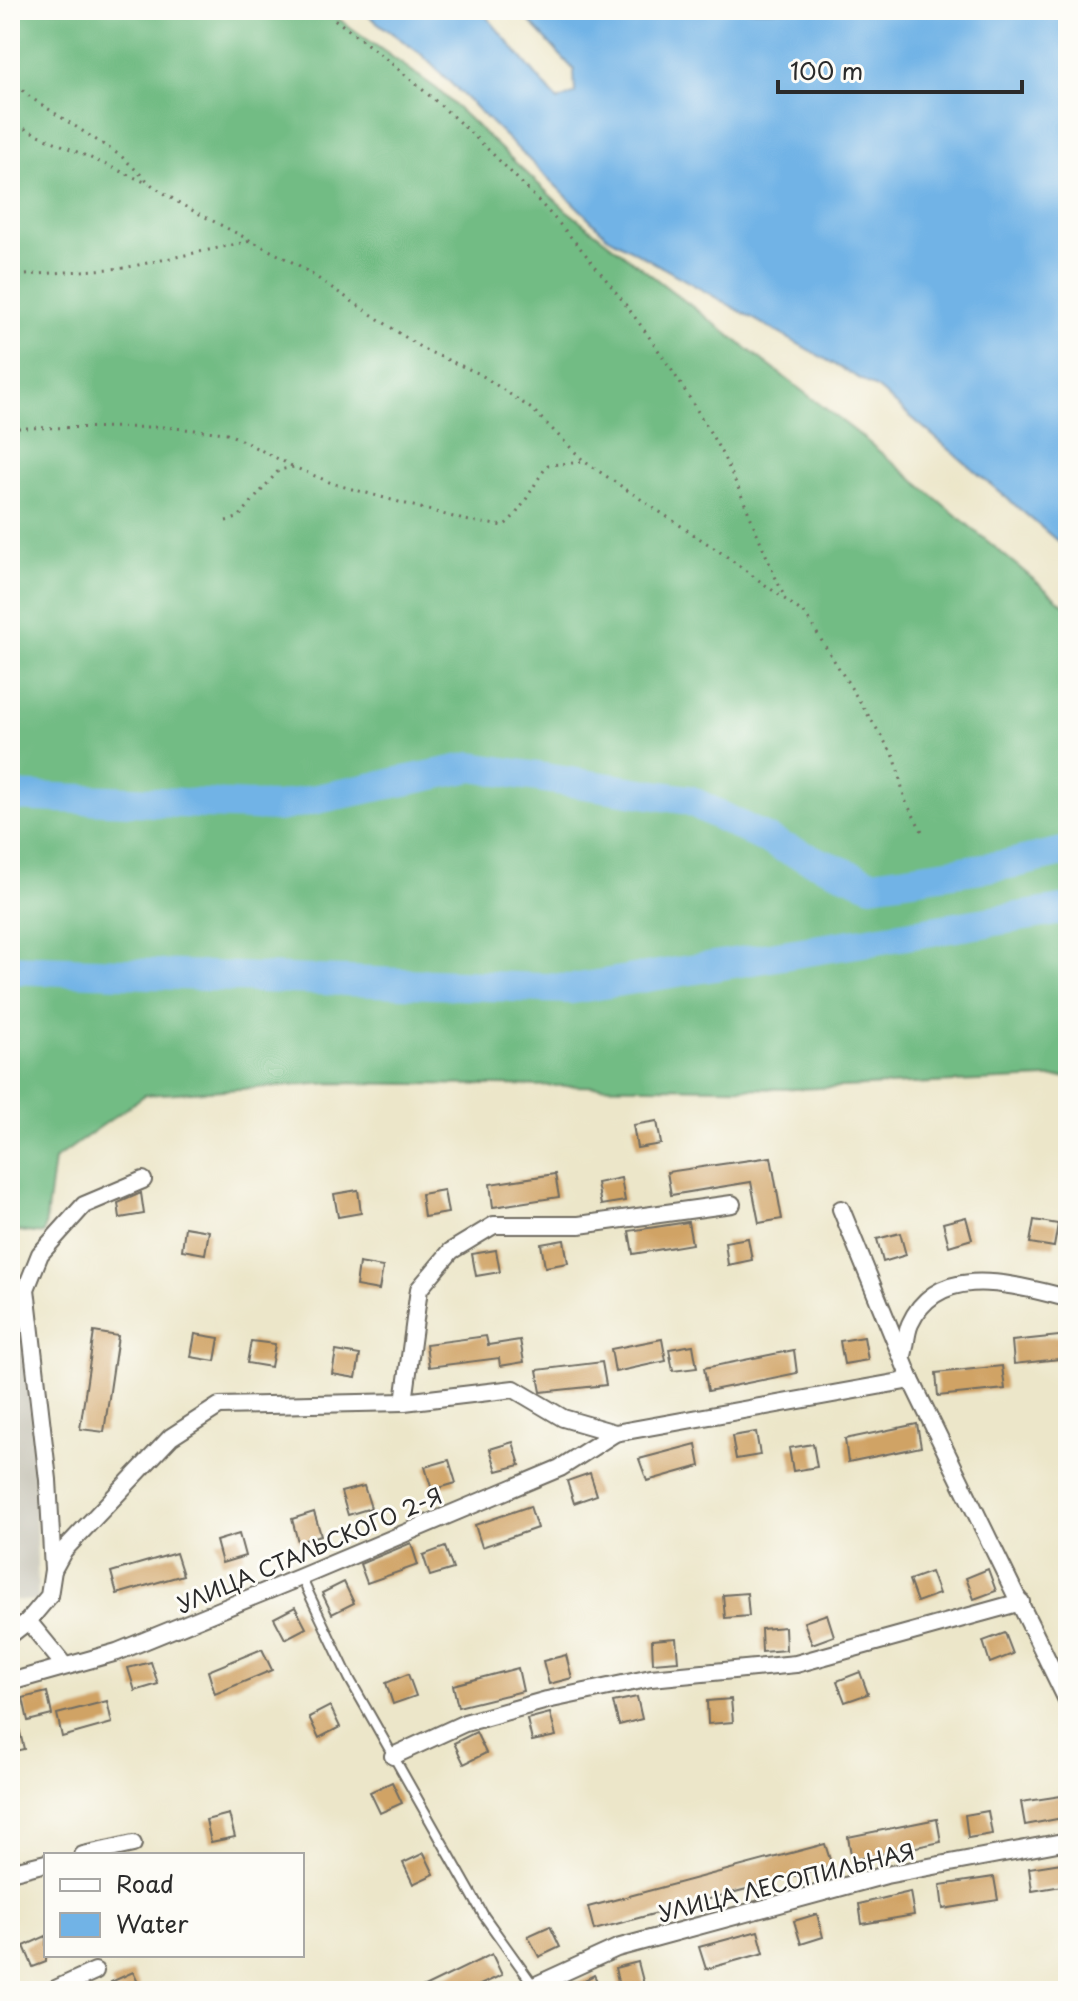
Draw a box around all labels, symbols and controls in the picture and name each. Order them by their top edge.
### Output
scale bar [778,44,1022,94]
text: 100 m [790,52,863,88]
street label: УЛИЦА СТАЛЬСКОГО 2-Я [171,1478,447,1620]
street label: УЛИЦА ЛЕСОПИЛЬНАЯ [654,1833,918,1929]
legend [44,1853,304,1957]
text: Road [116,1865,174,1901]
text: Water [116,1905,189,1941]

